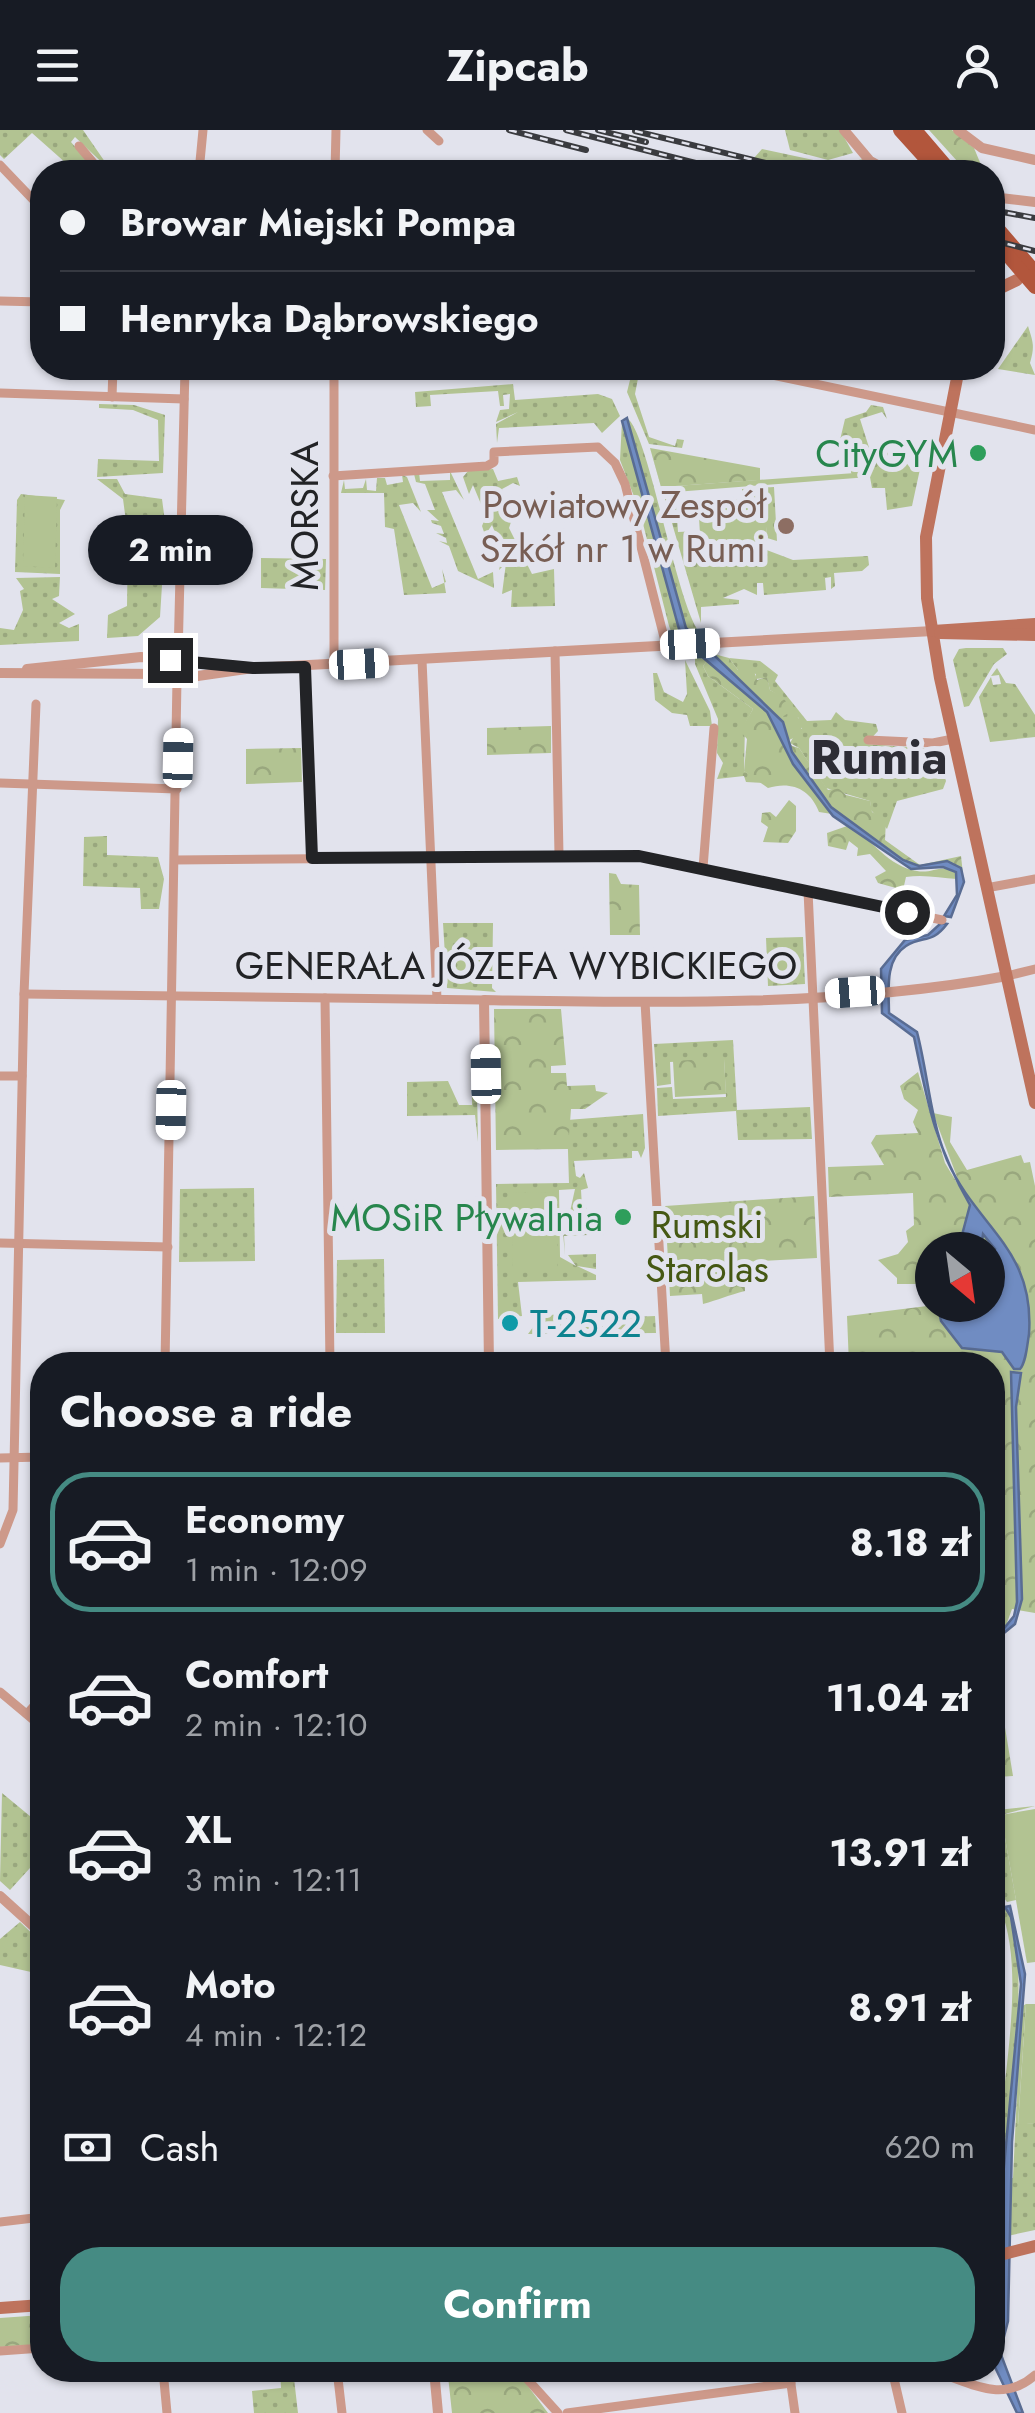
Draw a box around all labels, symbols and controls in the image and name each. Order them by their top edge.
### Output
text: Zipcab [446,33,589,98]
icon: menu [30,38,85,93]
icon: person [950,38,1005,93]
text: Browar Miejski Pompa [120,195,516,250]
text: Henryka Dąbrowskiego [120,291,539,346]
place label: CityGYM [815,426,958,481]
street label: MORSKA [277,441,332,591]
marker: CityGYM [967,442,989,464]
place label: Powiatowy Zespół Szkół nr 1 w Rumi [480,477,767,576]
callout: 2 min [88,515,252,585]
marker: Powiatowy Zespół Szkół nr 1 w Rumi [775,515,797,537]
text: 2 min [128,527,213,573]
car [659,627,721,661]
route end [148,638,193,683]
car [328,647,390,681]
district label: Rumia [810,723,948,792]
car [162,728,194,788]
route start [885,890,930,935]
street label: GENERAŁA JÓZEFA WYBICKIEGO [235,938,797,993]
car [824,975,886,1009]
car [470,1044,502,1104]
car [155,1080,187,1140]
place label: MOSiR Pływalnia [330,1190,603,1245]
park label: Rumski Starolas [645,1197,769,1296]
marker: MOSiR Pływalnia [612,1206,634,1228]
north arrow [915,1232,1005,1322]
map controls [915,1232,1005,1322]
place label: T-2522 [530,1296,642,1351]
marker: T-2522 [499,1312,521,1334]
text: Choose a ride [60,1379,352,1444]
text: Economy [185,1492,344,1547]
icon: car [65,1497,155,1587]
text: 8.18 zł [850,1515,970,1570]
text: 1 min · 12:09 [185,1547,368,1593]
text: Comfort [185,1647,328,1702]
icon: car [65,1652,155,1742]
text: 11.04 zł [826,1670,970,1725]
text: 2 min · 12:10 [185,1702,368,1748]
text: XL [185,1802,231,1857]
icon: car [65,1807,155,1897]
text: 13.91 zł [829,1825,970,1880]
text: 3 min · 12:11 [185,1857,362,1903]
text: Moto [185,1957,276,2012]
icon: car [65,1962,155,2052]
text: 8.91 zł [848,1980,970,2035]
text: 4 min · 12:12 [185,2012,367,2058]
icon: cash [60,2120,115,2175]
text: Cash [140,2120,220,2175]
text: 620 m [885,2124,975,2170]
button: Confirm [60,2247,975,2362]

